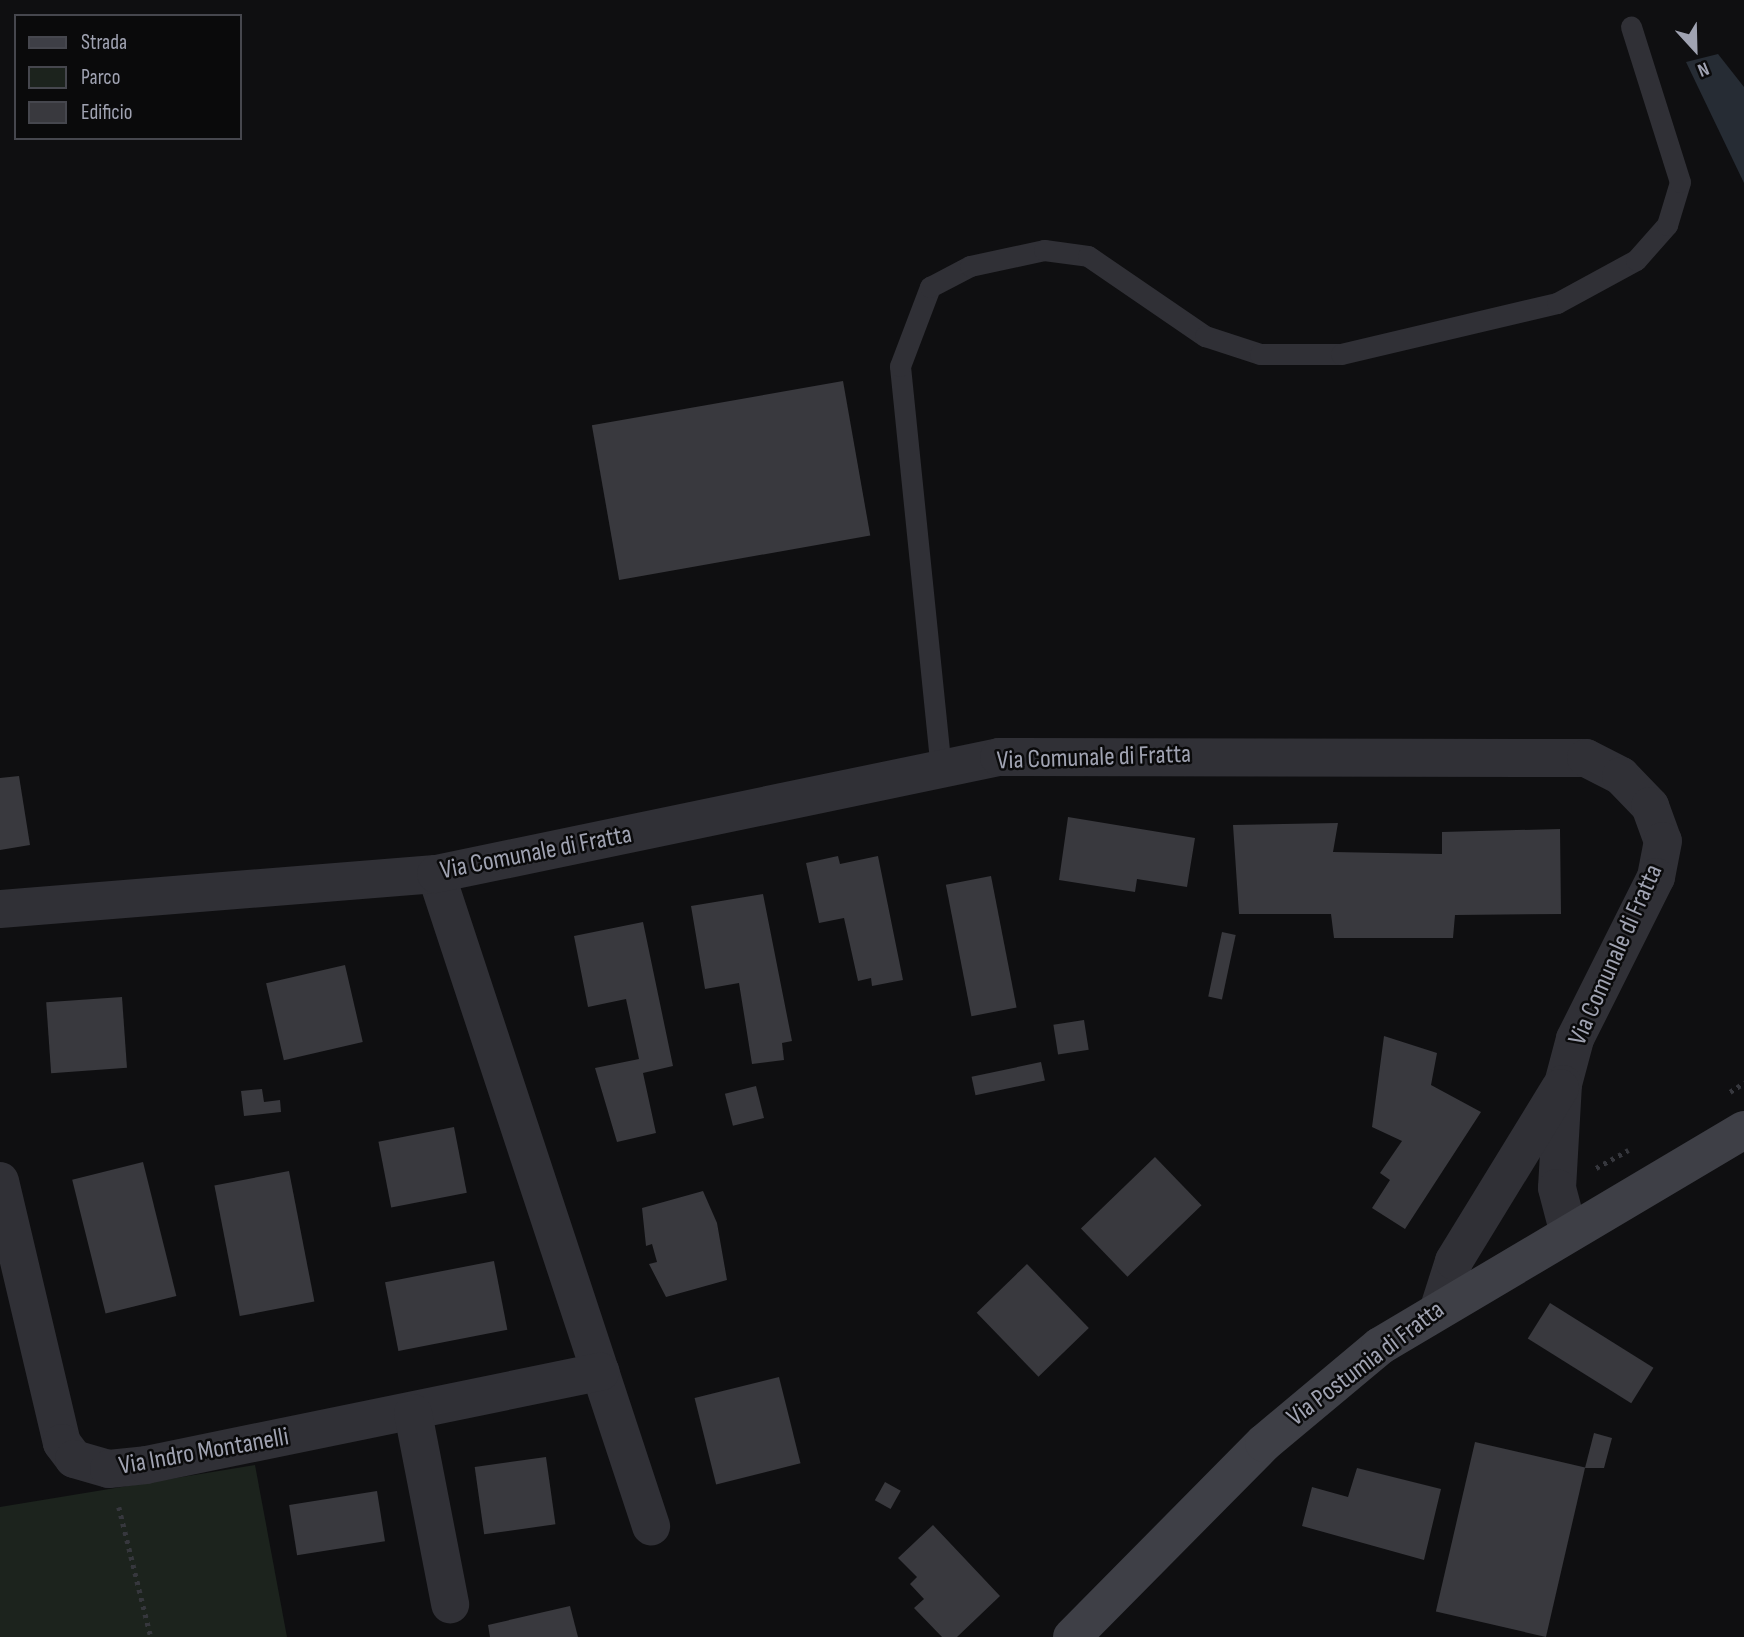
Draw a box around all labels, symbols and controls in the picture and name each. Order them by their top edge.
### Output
legend [14,14,242,140]
north arrow [1660,14,1730,84]
text: Strada [81,30,127,55]
text: N [1694,56,1712,81]
text: Parco [81,65,120,90]
text: Edificio [81,100,132,125]
street label: Via Comunale di Fratta [996,739,1192,777]
street label: Via Comunale di Fratta [438,819,634,887]
street label: Via Comunale di Fratta [1562,860,1670,1050]
street label: Via Postumia di Fratta [1281,1295,1451,1433]
street label: Via Indro Montanelli [117,1422,291,1482]

